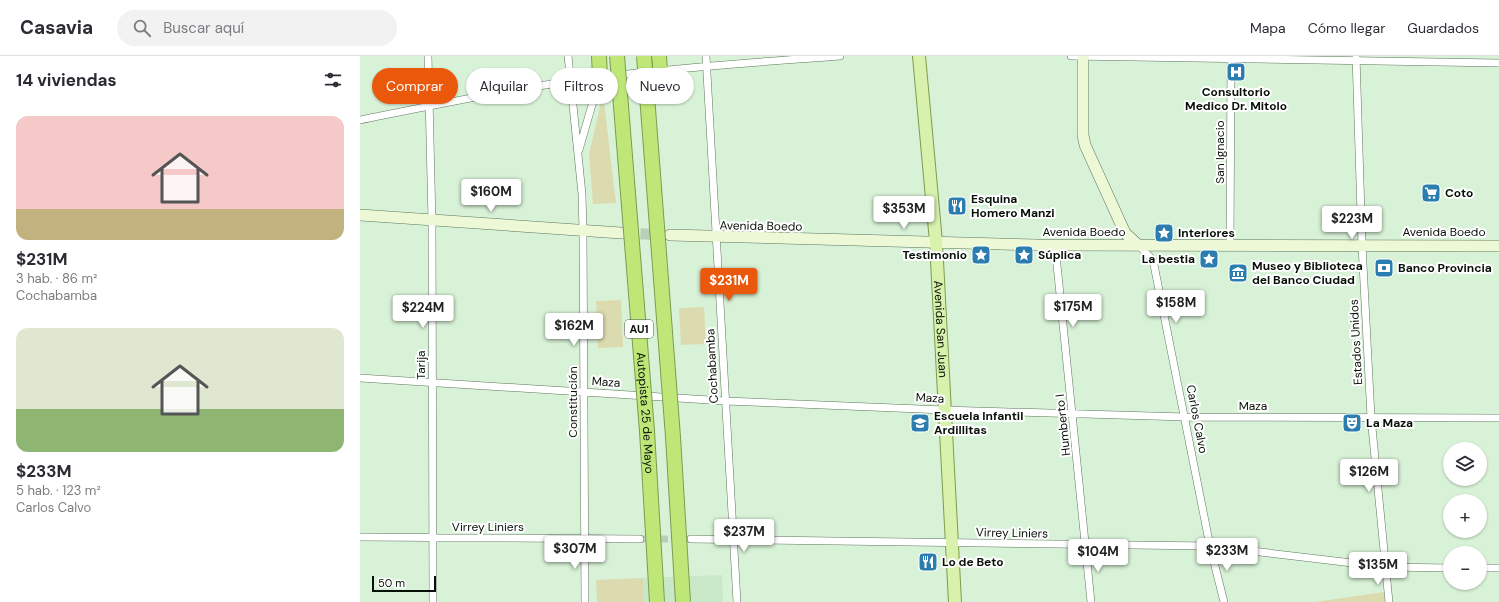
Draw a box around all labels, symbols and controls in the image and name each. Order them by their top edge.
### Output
search box [117,10,397,46]
text: Casavia [20,15,93,40]
icon: search [131,17,153,39]
text: Buscar aquí [163,18,244,38]
text: Mapa [1250,19,1286,37]
text: Cómo llegar [1308,19,1385,37]
text: Guardados [1407,19,1479,37]
hospital icon: Consultorio Medico Dr. Mitolo [1225,61,1247,83]
chip: Comprar [372,68,458,104]
chip: Alquilar [466,68,542,104]
chip: Filtros [550,68,618,104]
chip: Nuevo [626,68,694,104]
text: 14 viviendas [16,69,117,91]
icon: filters [322,69,344,91]
place label: Consultorio Medico Dr. Mitolo [1185,84,1287,114]
street label: San Ignacio [1212,120,1228,184]
icon: home [144,142,216,214]
pin: $160M [463,179,519,213]
supermarket icon: Coto [1420,182,1442,204]
text: $160M [470,183,512,200]
place label: Coto [1445,185,1473,201]
place label: Esquina Homero Manzi [971,191,1055,221]
restaurant icon: Esquina Homero Manzi [946,195,968,217]
pin: $353M [876,196,932,230]
text: $353M [882,200,926,217]
pin: $223M [1324,206,1380,240]
text: $223M [1331,210,1373,227]
street label: Avenida Boedo [719,217,803,235]
place icon: Interiores [1153,222,1175,244]
street label: Avenida Boedo [1042,224,1126,240]
street label: Avenida Boedo [1402,224,1486,240]
place label: Interiores [1178,225,1235,241]
place icon: Testimonio [970,244,992,266]
place icon: Súplica [1013,244,1035,266]
place label: Testimonio [902,247,967,263]
place label: Súplica [1038,247,1081,263]
text: $231M [16,248,67,270]
place icon: La bestia [1198,248,1220,270]
place label: La bestia [1142,251,1195,267]
bank icon: Banco Provincia [1373,257,1395,279]
place label: Museo y Biblioteca del Banco Ciudad [1252,258,1363,288]
place label: Banco Provincia [1398,260,1492,276]
museum icon: Museo y Biblioteca del Banco Ciudad [1227,262,1249,284]
pin: $231M [701,268,757,302]
text: 3 hab. · 86 m² [16,270,97,287]
text: $231M [709,272,749,289]
street label: Avenida San Juan [930,280,951,378]
text: Cochabamba [16,287,97,304]
pin: $158M [1148,290,1204,324]
pin: $175M [1045,294,1101,328]
text: $158M [1156,294,1196,311]
pin: $224M [395,295,451,329]
text: $175M [1054,298,1092,315]
text: $224M [402,299,444,316]
street label: Estados Unidos [1346,299,1366,385]
pin: $162M [546,313,602,347]
text: $162M [554,317,594,334]
road number: AU1 [625,320,653,338]
street label: Cochabamba [702,328,722,404]
street label: Tarija [413,350,429,380]
street label: Autopista 25 de Mayo [633,352,657,474]
icon: home [144,354,216,426]
street label: Constitución [565,366,581,438]
street label: Maza [591,373,621,391]
street label: Carlos Calvo [1183,383,1211,455]
street label: Maza [915,389,945,407]
street label: Humberto I [1052,393,1074,457]
street label: Maza [1239,398,1267,414]
place label: Escuela Infantil Ardillitas [934,408,1023,438]
school or university icon: Escuela Infantil Ardillitas [909,412,931,434]
theatre icon: La Maza [1341,412,1363,434]
place label: La Maza [1366,415,1413,431]
map controls [1443,442,1487,590]
button: layers [1443,442,1487,486]
pin: $126M [1341,459,1397,493]
text: $233M [16,460,72,482]
text: $126M [1349,463,1389,480]
text: 5 hab. · 123 m² [16,482,101,499]
button: + [1443,494,1487,538]
text: Carlos Calvo [16,499,91,516]
street label: Virrey Liniers [452,519,524,535]
pin: $237M [716,519,772,553]
text: $237M [723,523,765,540]
street label: Virrey Liniers [976,524,1048,542]
pin: $307M [547,536,603,570]
pin: $233M [1199,538,1255,572]
pin: $104M [1070,539,1126,573]
text: $307M [553,540,597,557]
text: $233M [1206,542,1248,559]
text: $104M [1077,543,1119,560]
button: − [1443,546,1487,590]
restaurant icon: Lo de Beto [917,551,939,573]
pin: $135M [1350,552,1406,586]
place label: Lo de Beto [942,554,1004,570]
text: $135M [1358,556,1398,573]
scale bar [372,574,436,593]
text: 50 m [378,576,405,590]

